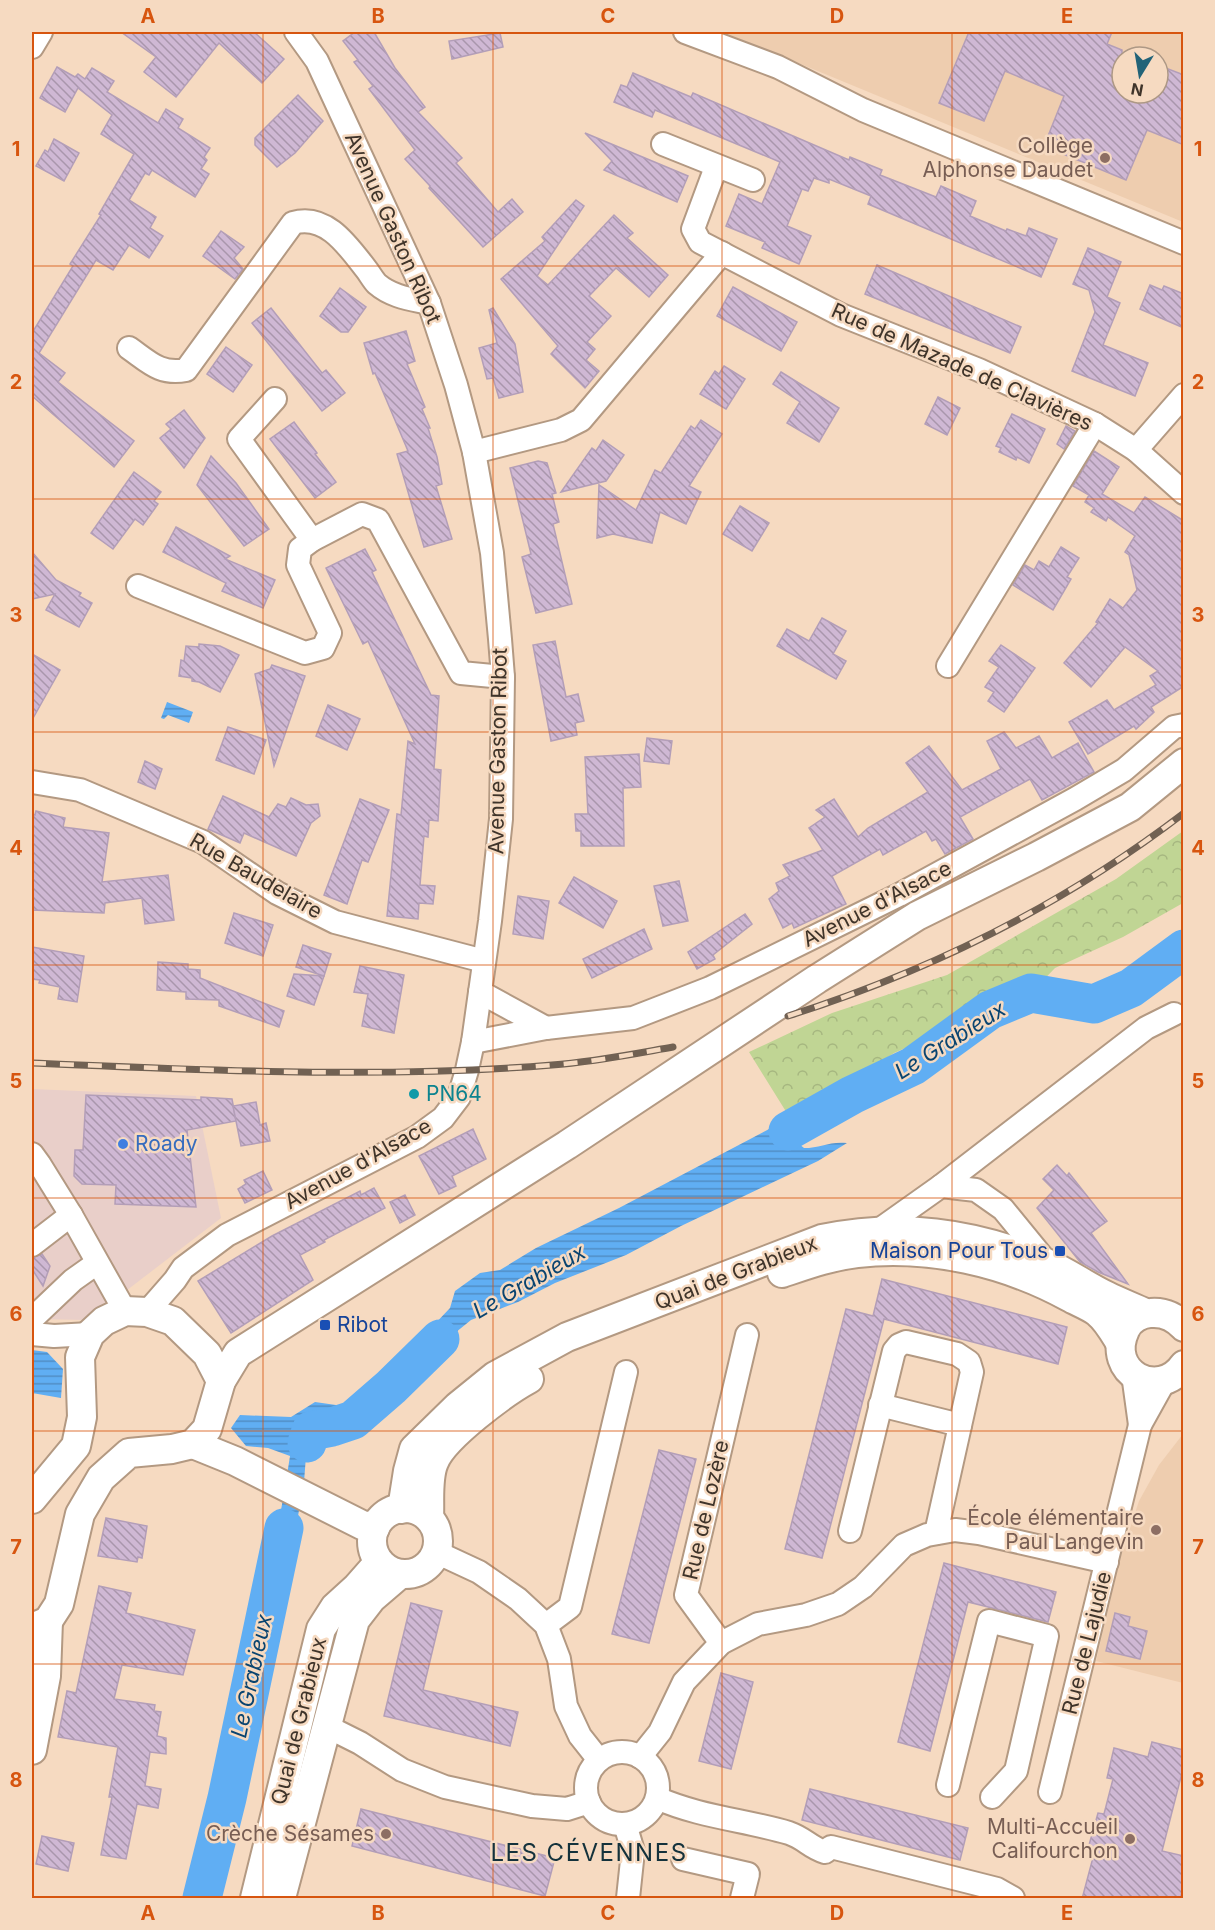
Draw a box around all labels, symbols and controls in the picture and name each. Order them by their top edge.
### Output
text: A [141,4,156,28]
text: B [371,4,385,28]
text: C [601,4,615,28]
text: D [830,4,844,28]
text: E [1061,4,1073,28]
north arrow [1110,45,1170,105]
text: N [1129,79,1145,101]
street label: Avenue Gaston Ribot [340,128,447,327]
place label: Collège Alphonse Daudet [923,133,1093,182]
text: 1 [12,137,20,161]
text: 1 [1194,137,1202,161]
marker: Collège Alphonse Daudet [1098,151,1112,165]
street label: Rue de Mazade de Clavières [828,298,1097,436]
text: 2 [10,370,22,394]
text: 2 [1192,370,1204,394]
text: 3 [10,603,22,627]
text: 3 [1192,603,1204,627]
street label: Avenue Gaston Ribot [483,647,512,855]
street label: Rue Baudelaire [186,828,327,924]
text: 4 [9,836,23,860]
text: 4 [1191,836,1205,860]
street label: Avenue d'Alsace [798,855,955,952]
water label: Le Grabieux [890,995,1011,1084]
text: 5 [10,1069,22,1093]
text: 5 [1192,1069,1204,1093]
place label: PN64 [426,1081,482,1106]
marker: PN64 [407,1087,421,1101]
street label: Avenue d'Alsace [280,1113,435,1214]
place label: Roady [135,1131,198,1156]
marker: Roady [116,1137,130,1151]
street label: Quai de Grabieux [651,1230,820,1315]
water label: Le Grabieux [468,1238,591,1324]
place label: Maison Pour Tous [870,1238,1048,1263]
marker: Maison Pour Tous [1053,1244,1067,1258]
text: 6 [10,1302,23,1326]
text: 6 [1192,1302,1205,1326]
place label: Ribot [337,1312,388,1337]
marker: Ribot [318,1318,332,1332]
street label: Rue de Lozère [677,1438,734,1582]
place label: École élémentaire Paul Langevin [967,1504,1144,1554]
marker: École élémentaire Paul Langevin [1149,1523,1163,1537]
text: 7 [10,1535,22,1559]
text: 7 [1192,1535,1204,1559]
street label: Rue de Lajudie [1057,1569,1116,1717]
water label: Le Grabieux [225,1611,277,1740]
street label: Quai de Grabieux [266,1635,331,1807]
text: 8 [9,1768,23,1792]
text: 8 [1191,1768,1205,1792]
place label: Multi-Accueil Califourchon [987,1814,1118,1863]
place label: Crèche Sésames [206,1821,374,1846]
marker: Crèche Sésames [379,1827,393,1841]
marker: Multi-Accueil Califourchon [1123,1832,1137,1846]
district label: LES CÉVENNES [490,1837,688,1867]
text: A [141,1901,156,1925]
text: B [371,1901,385,1925]
text: C [601,1901,615,1925]
text: D [830,1901,844,1925]
text: E [1061,1901,1073,1925]

